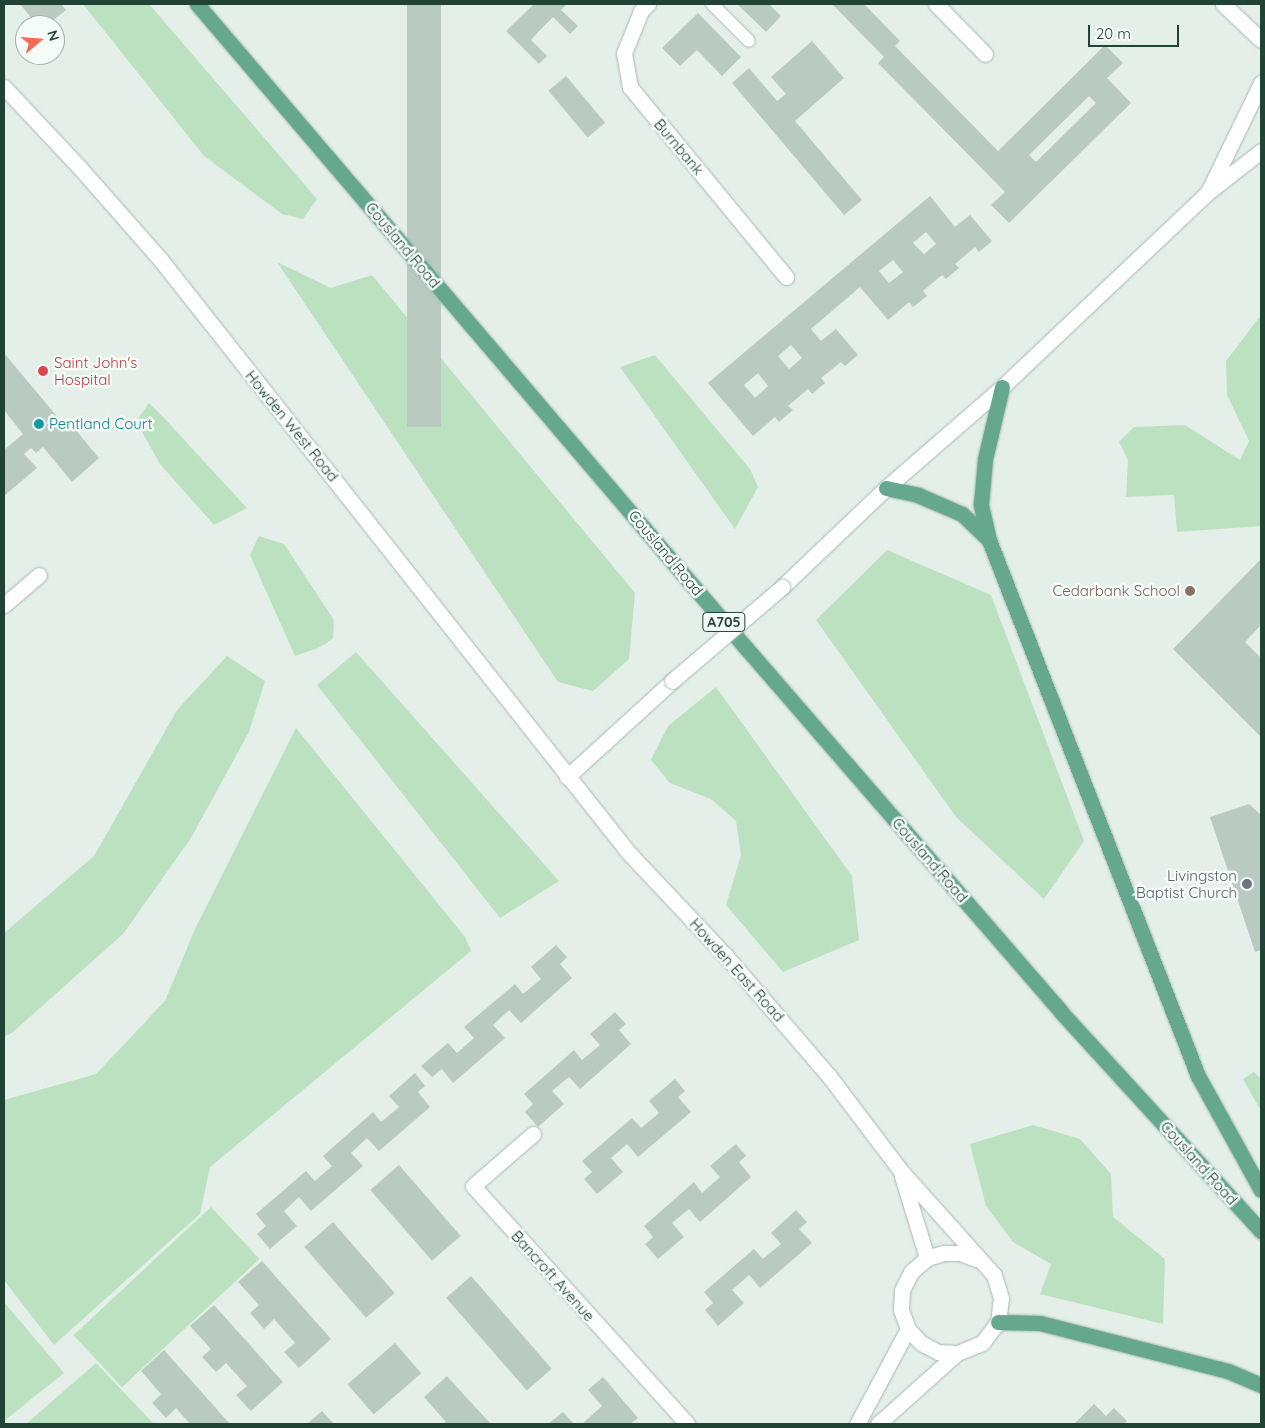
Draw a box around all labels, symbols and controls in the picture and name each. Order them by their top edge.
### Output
north arrow [15,15,65,65]
scale bar [1090,15,1181,47]
text: 20 m [1096,24,1131,43]
text: N [43,28,63,43]
street label: Burnbank [650,115,708,179]
street label: Cousland Road [362,199,444,291]
place label: Saint John's Hospital [54,353,137,388]
marker: Saint John's Hospital [36,364,50,378]
street label: Howden West Road [242,367,342,485]
place label: Pentland Court [49,415,153,433]
marker: Pentland Court [33,418,45,430]
street label: Cousland Road [625,507,707,599]
place label: Cedarbank School [1053,582,1180,600]
marker: Cedarbank School [1184,585,1196,597]
road number: A705 [702,610,746,634]
street label: Cousland Road [888,814,972,906]
place label: Livingston Baptist Church [1136,866,1237,901]
marker: Livingston Baptist Church [1241,878,1253,890]
street label: Howden East Road [686,915,788,1025]
street label: Cousland Road [1157,1118,1241,1208]
street label: Bancroft Avenue [508,1227,598,1325]

